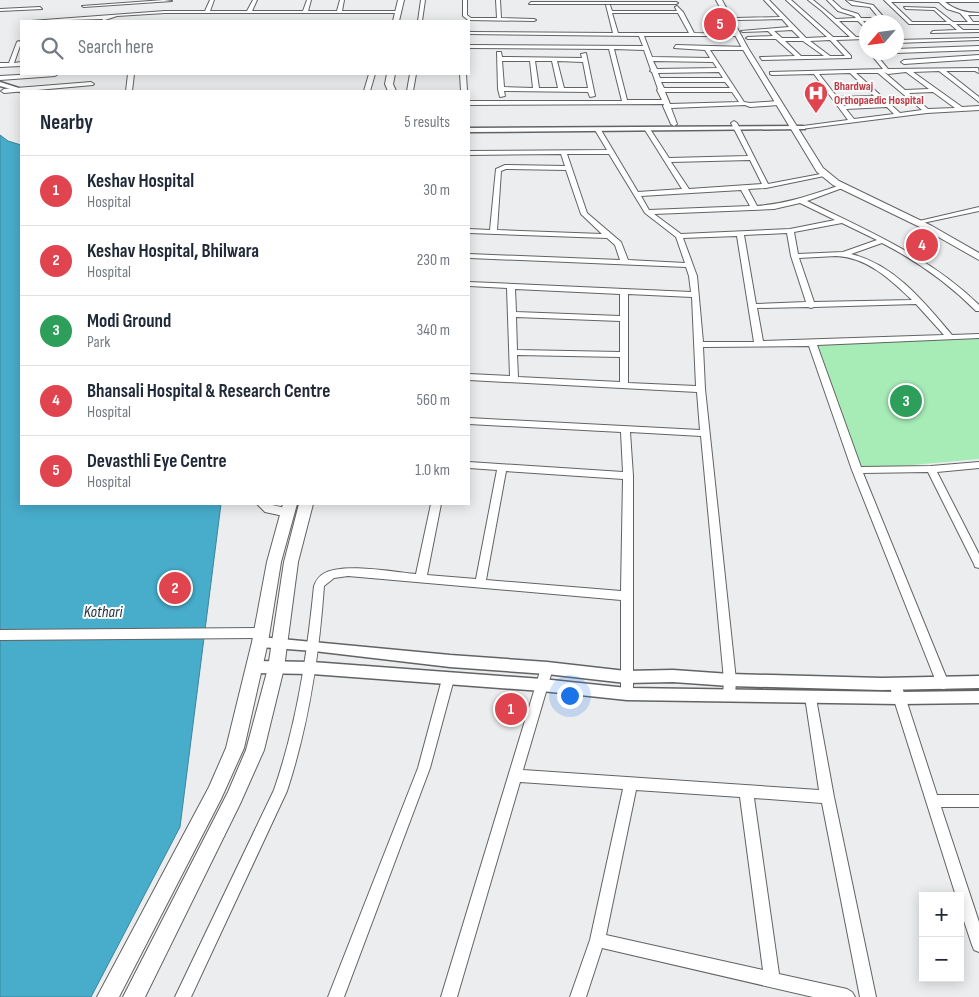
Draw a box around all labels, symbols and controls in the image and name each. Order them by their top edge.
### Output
pin: 5 [704,5,736,43]
north arrow [859,15,904,60]
search box [20,20,470,75]
icon: search [38,34,66,62]
text: Search here [78,36,154,59]
place label: Bhardwaj Orthopaedic Hospital [834,79,924,108]
hospital icon: Bhardwaj Orthopaedic Hospital [803,80,829,114]
text: Nearby [40,110,93,135]
text: 5 results [404,113,450,132]
text: Keshav Hospital [87,170,194,193]
text: 1 [53,181,59,200]
text: 30 m [423,181,450,200]
text: Hospital [87,193,131,212]
pin: 4 [906,226,938,264]
text: Keshav Hospital, Bhilwara [87,240,259,263]
text: 2 [52,251,60,270]
text: 230 m [417,251,450,270]
text: Hospital [87,263,131,282]
text: Modi Ground [87,310,171,333]
text: 3 [52,321,60,340]
text: 340 m [417,321,450,340]
text: Park [87,333,110,352]
text: Bhansali Hospital & Research Centre [87,380,330,403]
pin: 3 [890,382,922,420]
text: 4 [52,391,60,410]
text: 560 m [417,391,450,410]
text: Hospital [87,403,131,422]
text: Devasthli Eye Centre [87,450,227,473]
text: 5 [52,461,60,480]
text: 1.0 km [415,461,450,480]
text: Hospital [87,473,131,492]
pin: 2 [159,569,191,607]
water label: Kothari [84,603,123,622]
your location [557,683,583,709]
pin: 1 [495,690,527,728]
map controls [919,892,964,982]
button: + [919,892,964,937]
button: − [919,937,964,982]

